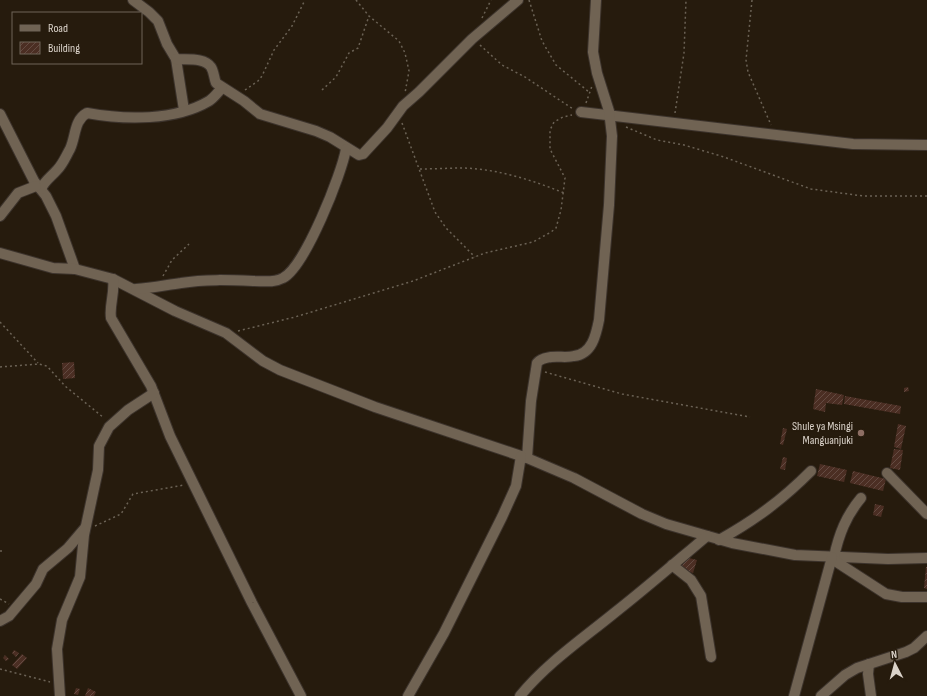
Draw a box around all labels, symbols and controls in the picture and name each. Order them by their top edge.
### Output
legend [12,12,142,64]
text: Road [48,21,68,36]
text: Building [48,41,80,56]
place label: Shule ya Msingi Manguanjuki [792,419,853,448]
marker: Shule ya Msingi Manguanjuki [856,428,866,438]
north arrow [875,644,915,684]
text: N [890,648,898,661]

